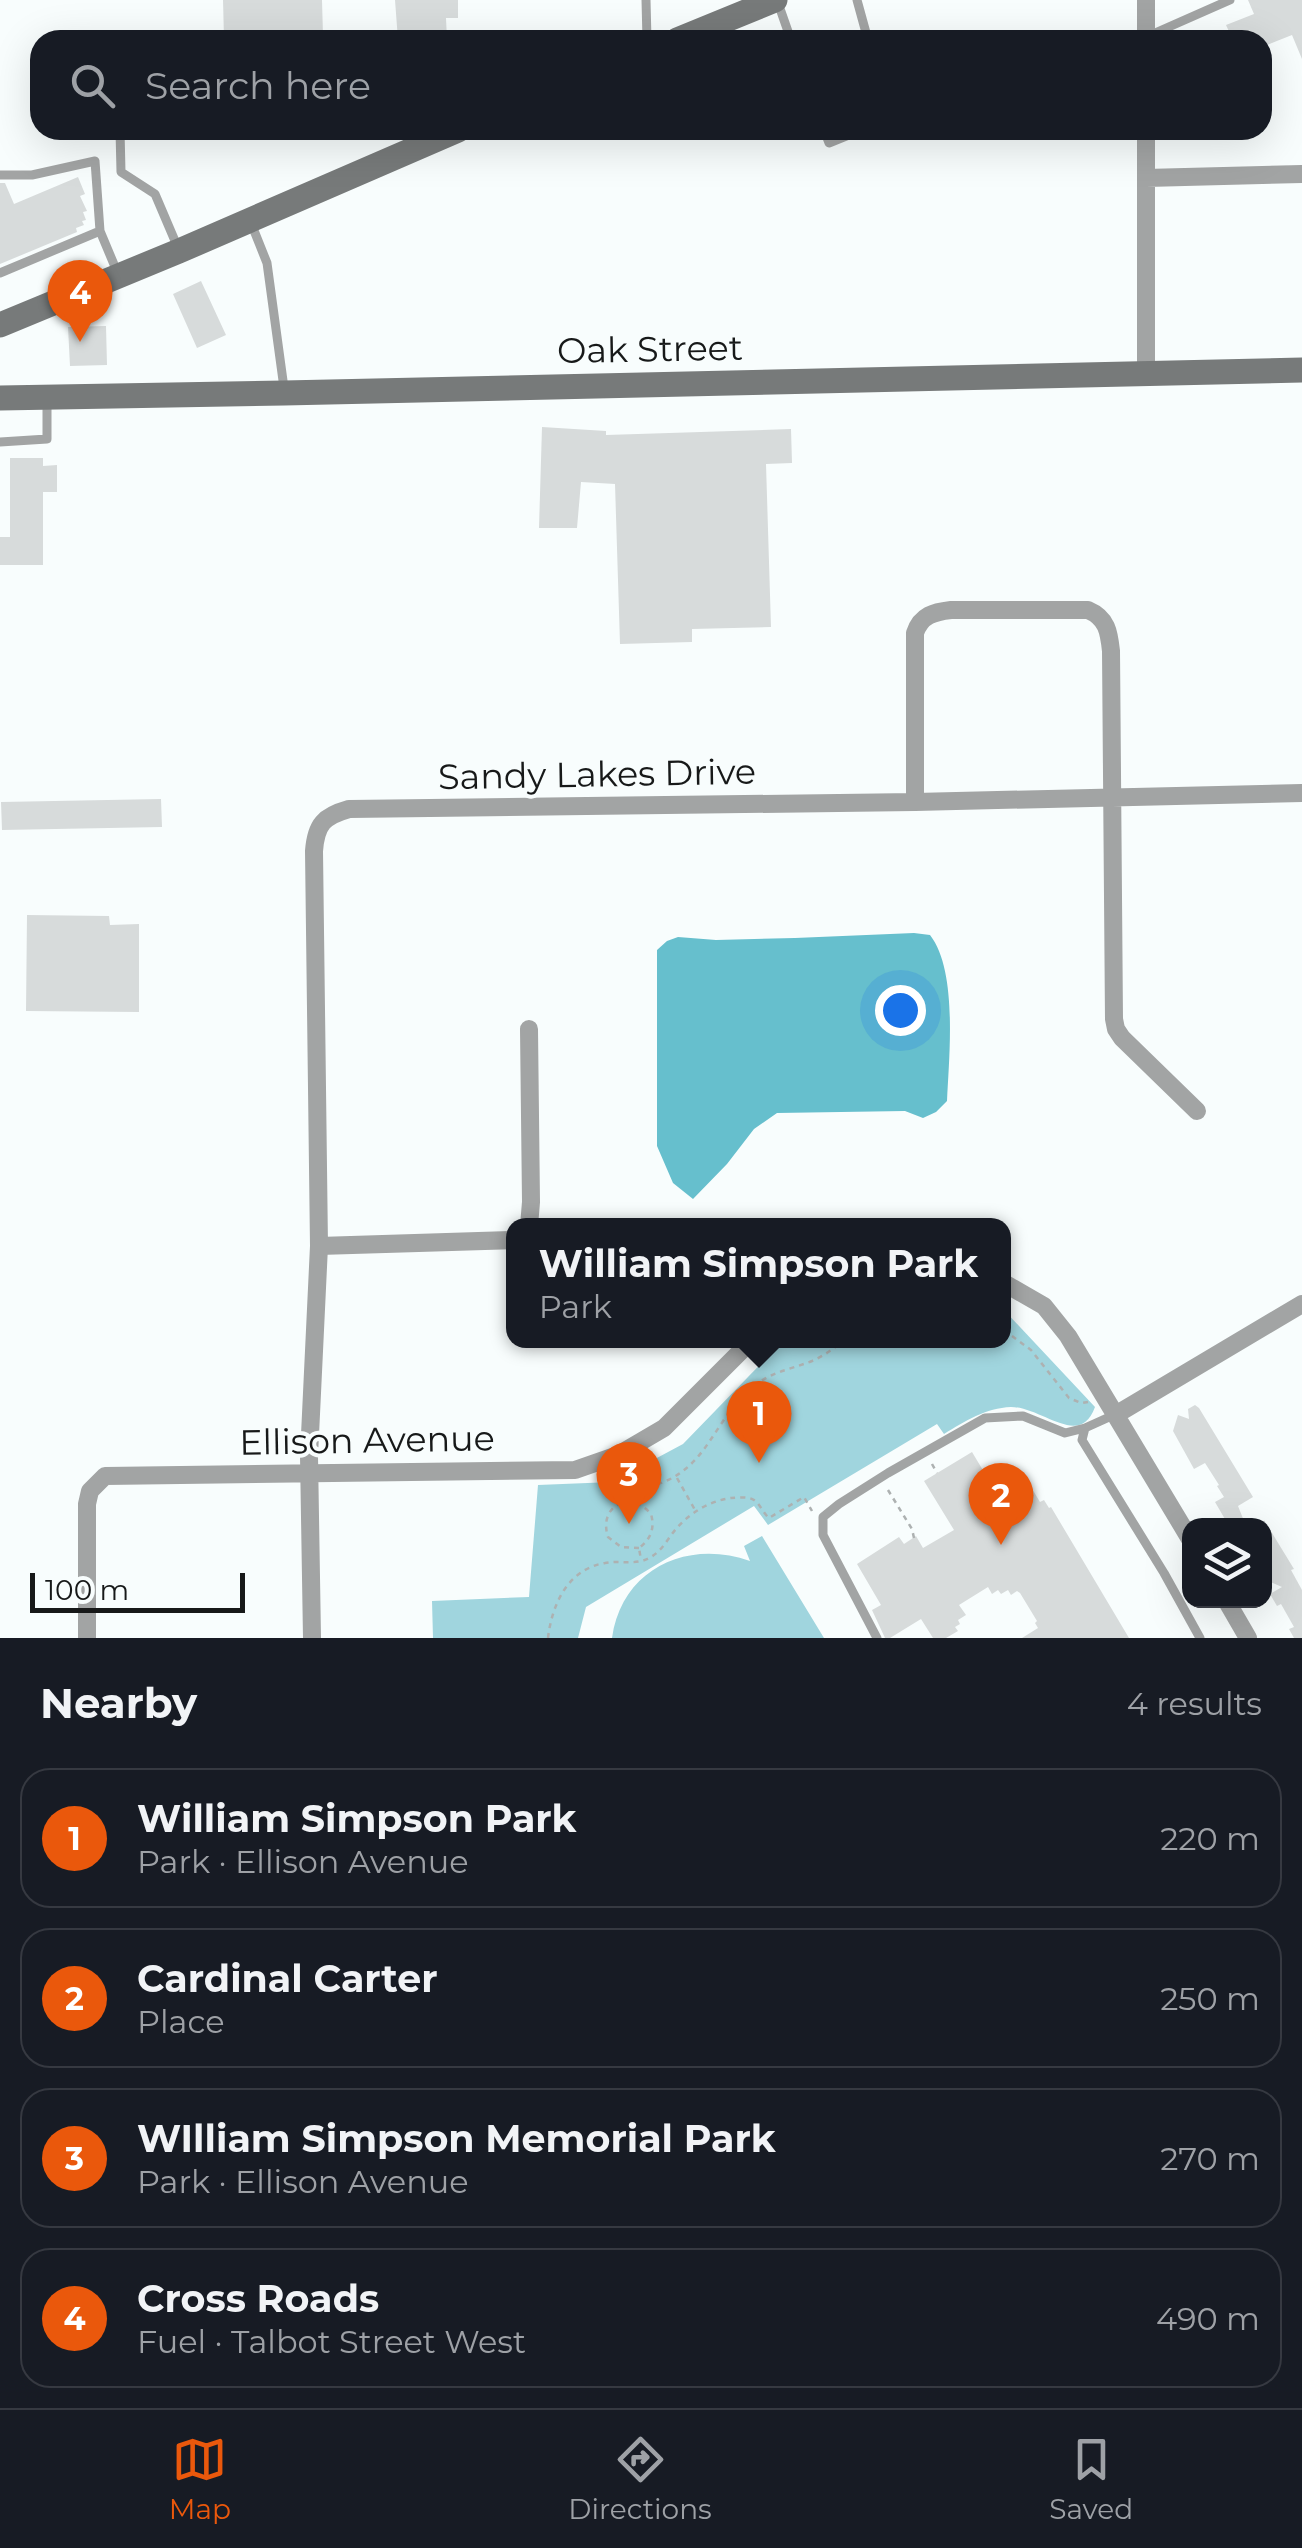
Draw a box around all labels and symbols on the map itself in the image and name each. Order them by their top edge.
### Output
pin: 4 [48,260,112,342]
street label: Oak Street [557,326,743,372]
street label: Sandy Lakes Drive [438,750,756,798]
your location [875,985,926,1036]
pin: 1 [726,1380,792,1463]
street label: Ellison Avenue [239,1416,495,1464]
pin: 3 [596,1442,662,1524]
pin: 2 [968,1462,1034,1545]
scale bar [30,1568,245,1612]

